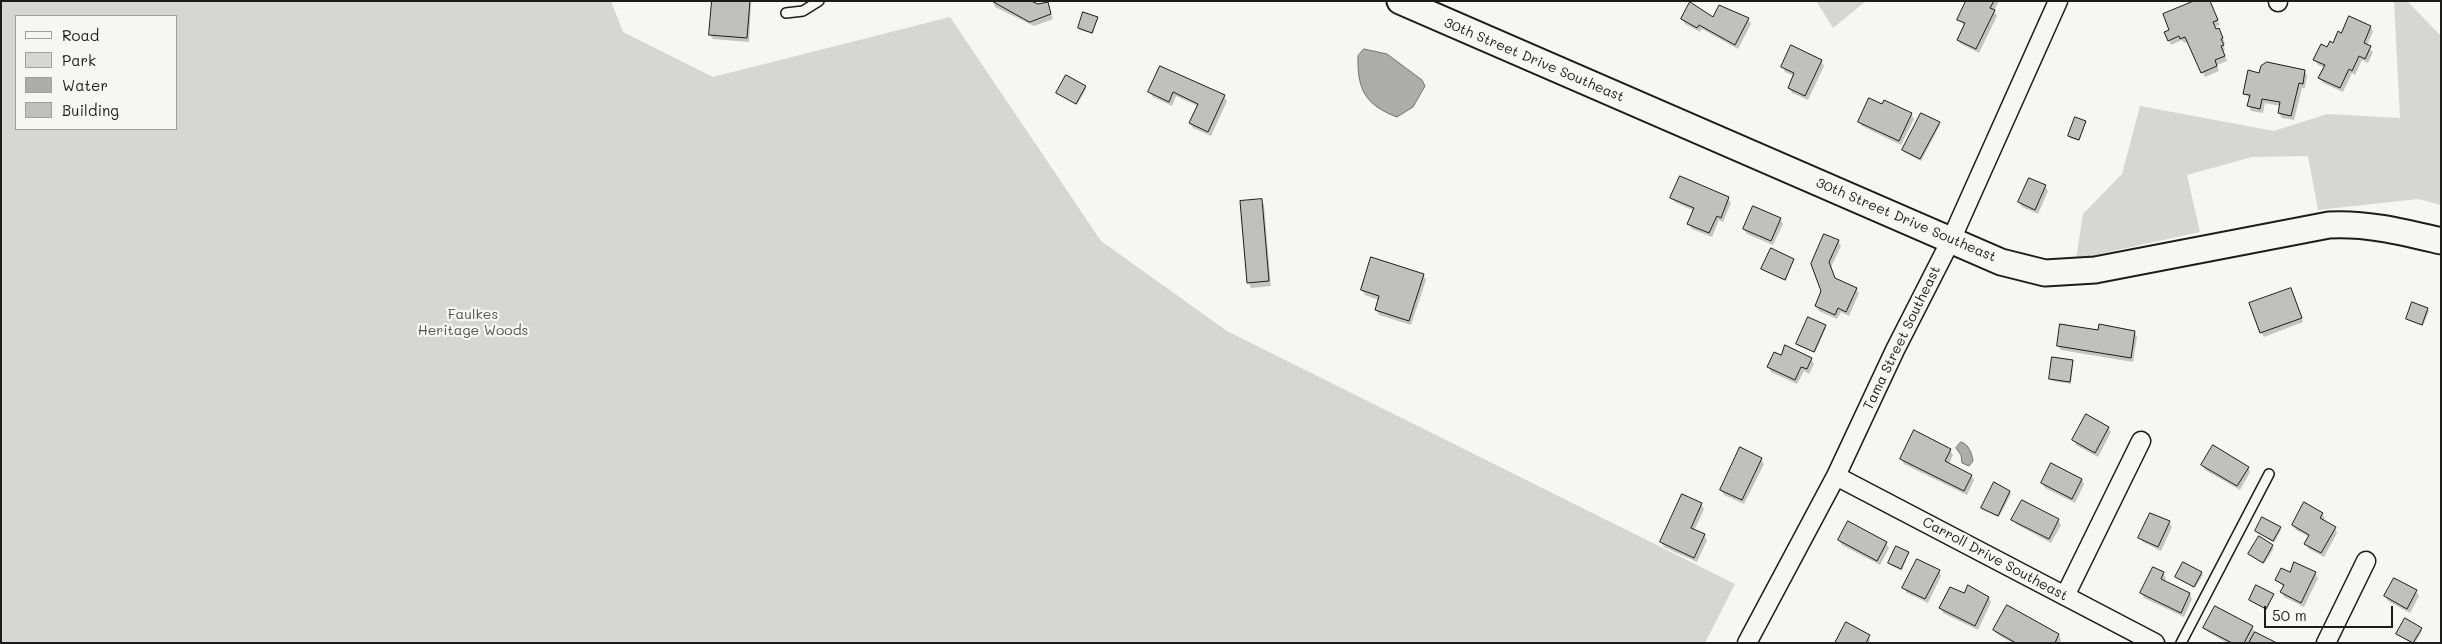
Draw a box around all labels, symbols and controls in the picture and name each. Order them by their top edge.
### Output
street label: 30th Street Drive Southeast [1441,14,1627,106]
legend [15,15,178,130]
text: Road [62,25,99,45]
text: Park [62,50,96,70]
text: Water [62,75,108,95]
text: Building [62,100,119,120]
street label: 30th Street Drive Southeast [1813,174,1999,266]
street label: Tama Street Southeast [1860,263,1944,413]
park label: Faulkes Heritage Woods [418,307,528,340]
street label: Carroll Drive Southeast [1919,513,2071,605]
scale bar [2267,596,2396,628]
text: 50 m [2272,605,2307,625]

